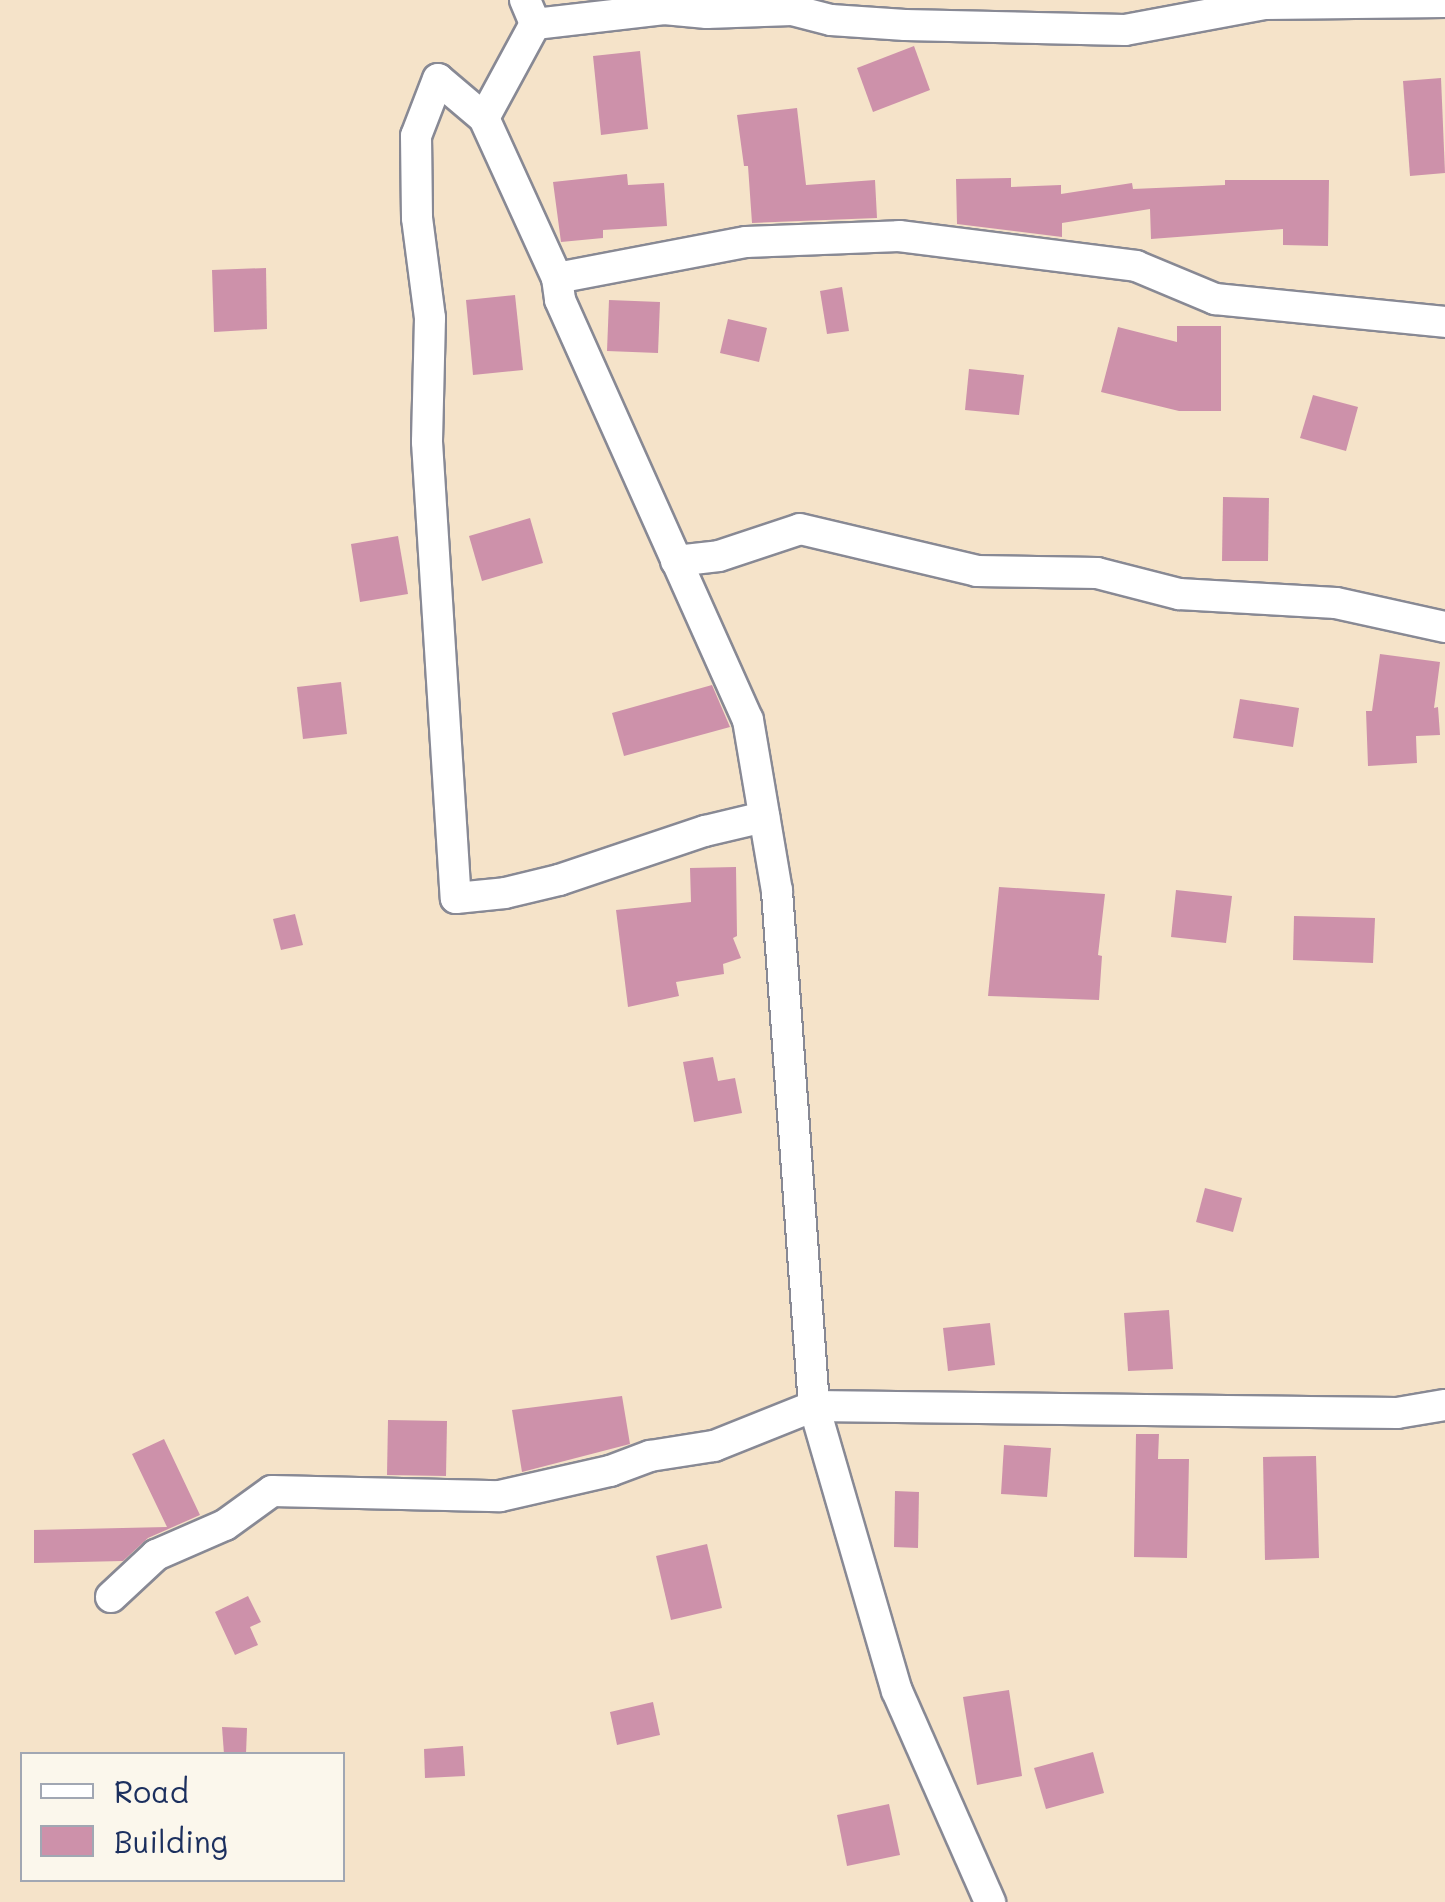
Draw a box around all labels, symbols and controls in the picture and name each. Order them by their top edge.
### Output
legend [20,1752,345,1882]
text: Road [114,1771,189,1811]
text: Building [114,1821,228,1861]

